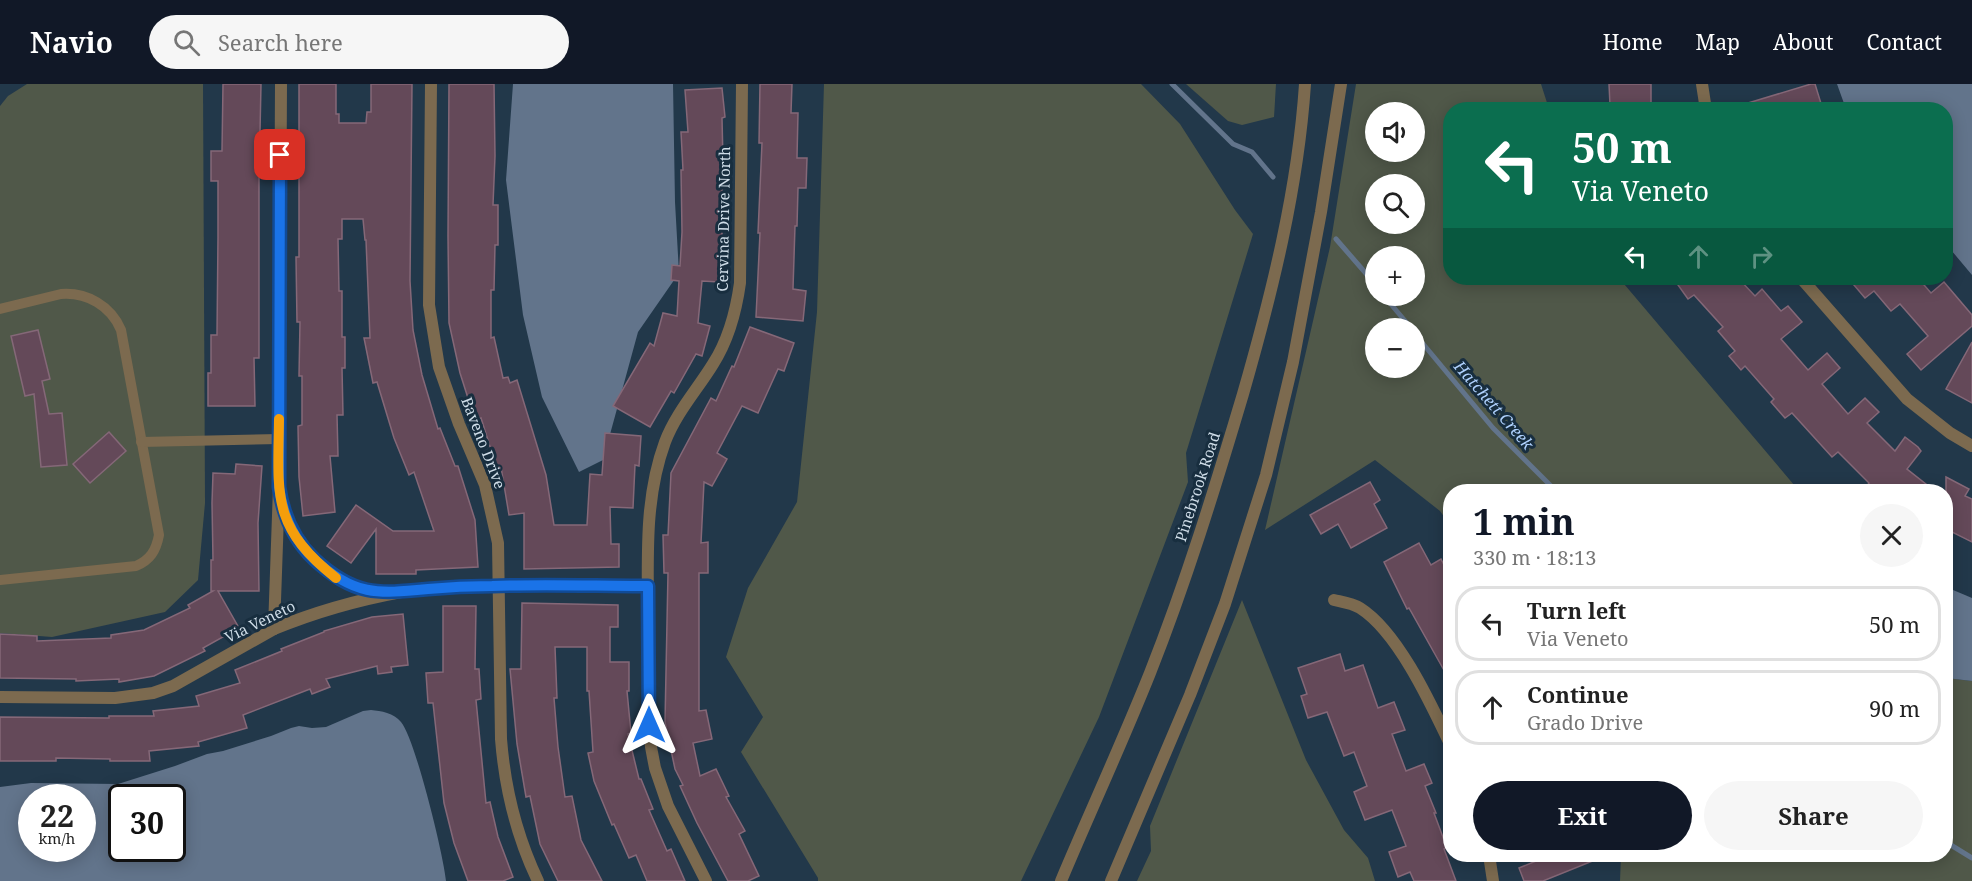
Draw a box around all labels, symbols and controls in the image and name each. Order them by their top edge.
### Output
search box [149,15,569,69]
text: Navio [30,23,113,61]
icon: search [170,26,203,59]
text: Search here [218,27,343,57]
text: Home [1603,28,1663,56]
text: Map [1696,28,1740,56]
text: About [1773,28,1834,56]
text: Contact [1867,28,1942,56]
map controls [1365,102,1425,378]
button: sound [1365,102,1425,162]
text: 50 m [1572,118,1672,175]
icon: left [1473,126,1551,204]
pin [254,129,305,180]
icon: arrive [263,138,296,171]
street label: Cervina Drive North [712,146,734,292]
text: Via Veneto [1572,172,1709,209]
button: search [1365,174,1425,234]
icon: left [1619,240,1652,273]
icon: ahead [1682,240,1715,273]
icon: right [1745,240,1778,273]
button: + [1365,246,1425,306]
button: − [1365,318,1425,378]
water label: Hatchett Creek [1449,355,1539,455]
street label: Baveno Drive [457,394,511,491]
street label: Pinebrook Road [1170,429,1224,544]
text: 1 min [1473,497,1575,546]
button: close [1860,504,1923,567]
text: 330 m · 18:13 [1473,544,1596,571]
street label: Via Veneto [221,595,298,647]
text: Turn left [1527,595,1626,625]
icon: left [1476,607,1509,640]
text: 50 m [1869,609,1920,639]
text: Via Veneto [1527,625,1629,652]
text: Continue [1527,679,1629,709]
icon: ahead [1476,691,1509,724]
position arrow [617,693,681,757]
text: 90 m [1869,693,1920,723]
text: Grado Drive [1527,709,1643,736]
button: Exit [1473,781,1692,850]
button: Share [1704,781,1923,850]
speed limit sign: 30 [108,784,186,862]
text: 22 [40,795,74,836]
text: km/h [39,828,75,848]

